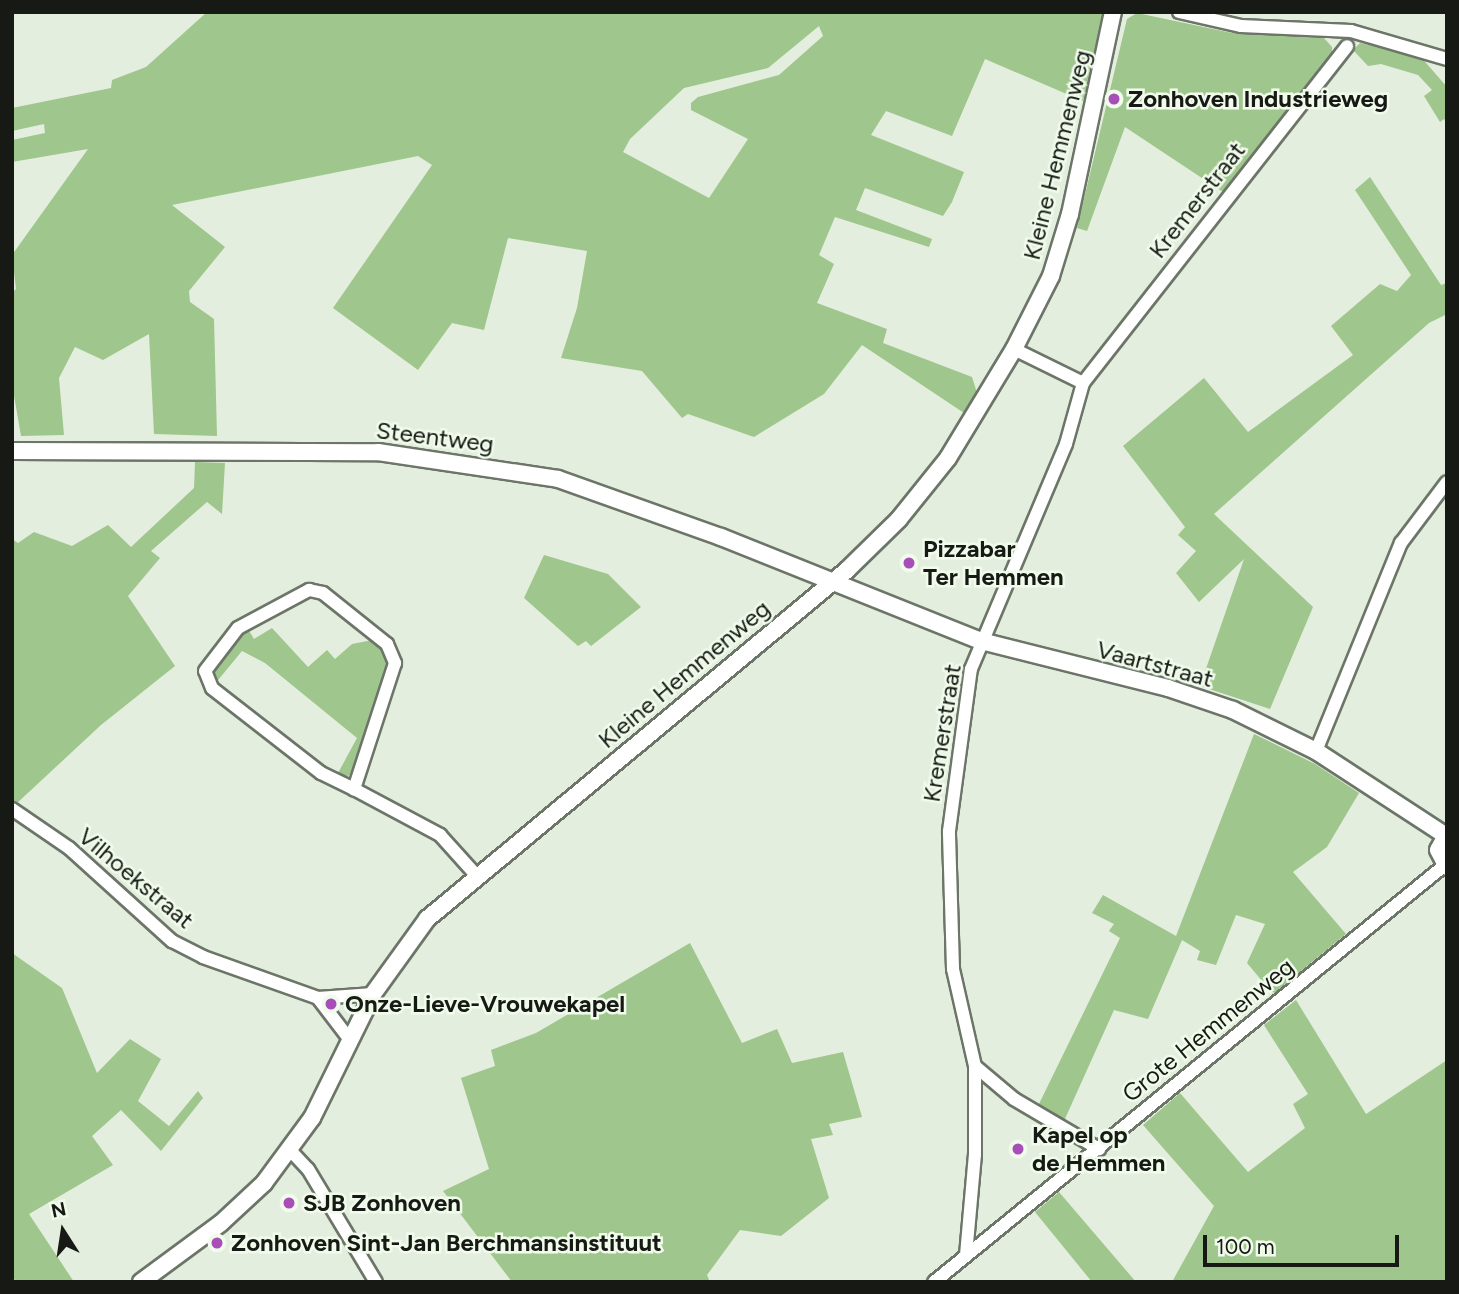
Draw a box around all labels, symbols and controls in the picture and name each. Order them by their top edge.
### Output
street label: Kleine Hemmenweg [1017,47,1097,263]
place label: Zonhoven Industrieweg [1128,85,1388,113]
marker: Zonhoven Industrieweg [1106,91,1122,107]
street label: Kremerstraat [1143,136,1251,264]
street label: Steentweg [375,416,495,458]
place label: Pizzabar Ter Hemmen [923,535,1064,591]
marker: Pizzabar Ter Hemmen [901,555,917,571]
street label: Kleine Hemmenweg [592,594,776,754]
street label: Vaartstraat [1094,635,1216,693]
street label: Kremerstraat [917,662,967,804]
street label: Vilhoekstraat [73,822,199,934]
street label: Grote Hemmenweg [1116,952,1300,1108]
place label: Onze-Lieve-Vrouwekapel [345,990,625,1018]
marker: Onze-Lieve-Vrouwekapel [323,996,339,1012]
place label: Kapel op de Hemmen [1032,1121,1165,1177]
marker: Kapel op de Hemmen [1010,1141,1026,1157]
place label: SJB Zonhoven [303,1189,461,1217]
marker: SJB Zonhoven [281,1195,297,1211]
north arrow [28,1196,98,1266]
text: N [49,1197,68,1223]
scale bar [1207,1220,1403,1264]
place label: Zonhoven Sint-Jan Berchmansinstituut [231,1229,662,1257]
text: 100 m [1216,1234,1275,1259]
marker: Zonhoven Sint-Jan Berchmansinstituut [209,1235,225,1251]

